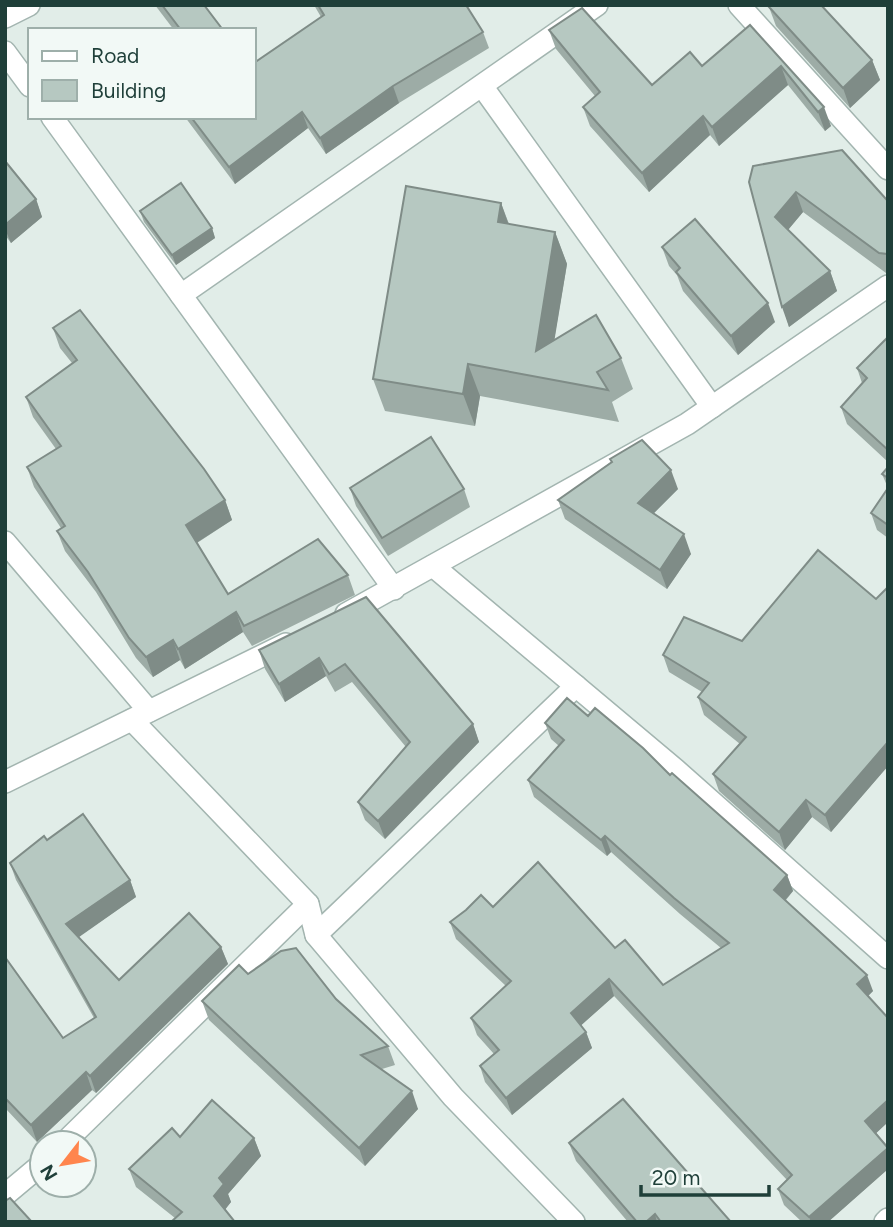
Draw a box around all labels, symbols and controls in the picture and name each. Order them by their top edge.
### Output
legend [28,28,256,119]
text: Road [91,43,139,68]
text: Building [91,78,166,103]
north arrow [28,1129,98,1199]
scale bar [641,1154,769,1198]
text: N [35,1160,62,1185]
text: 20 m [652,1165,700,1190]

